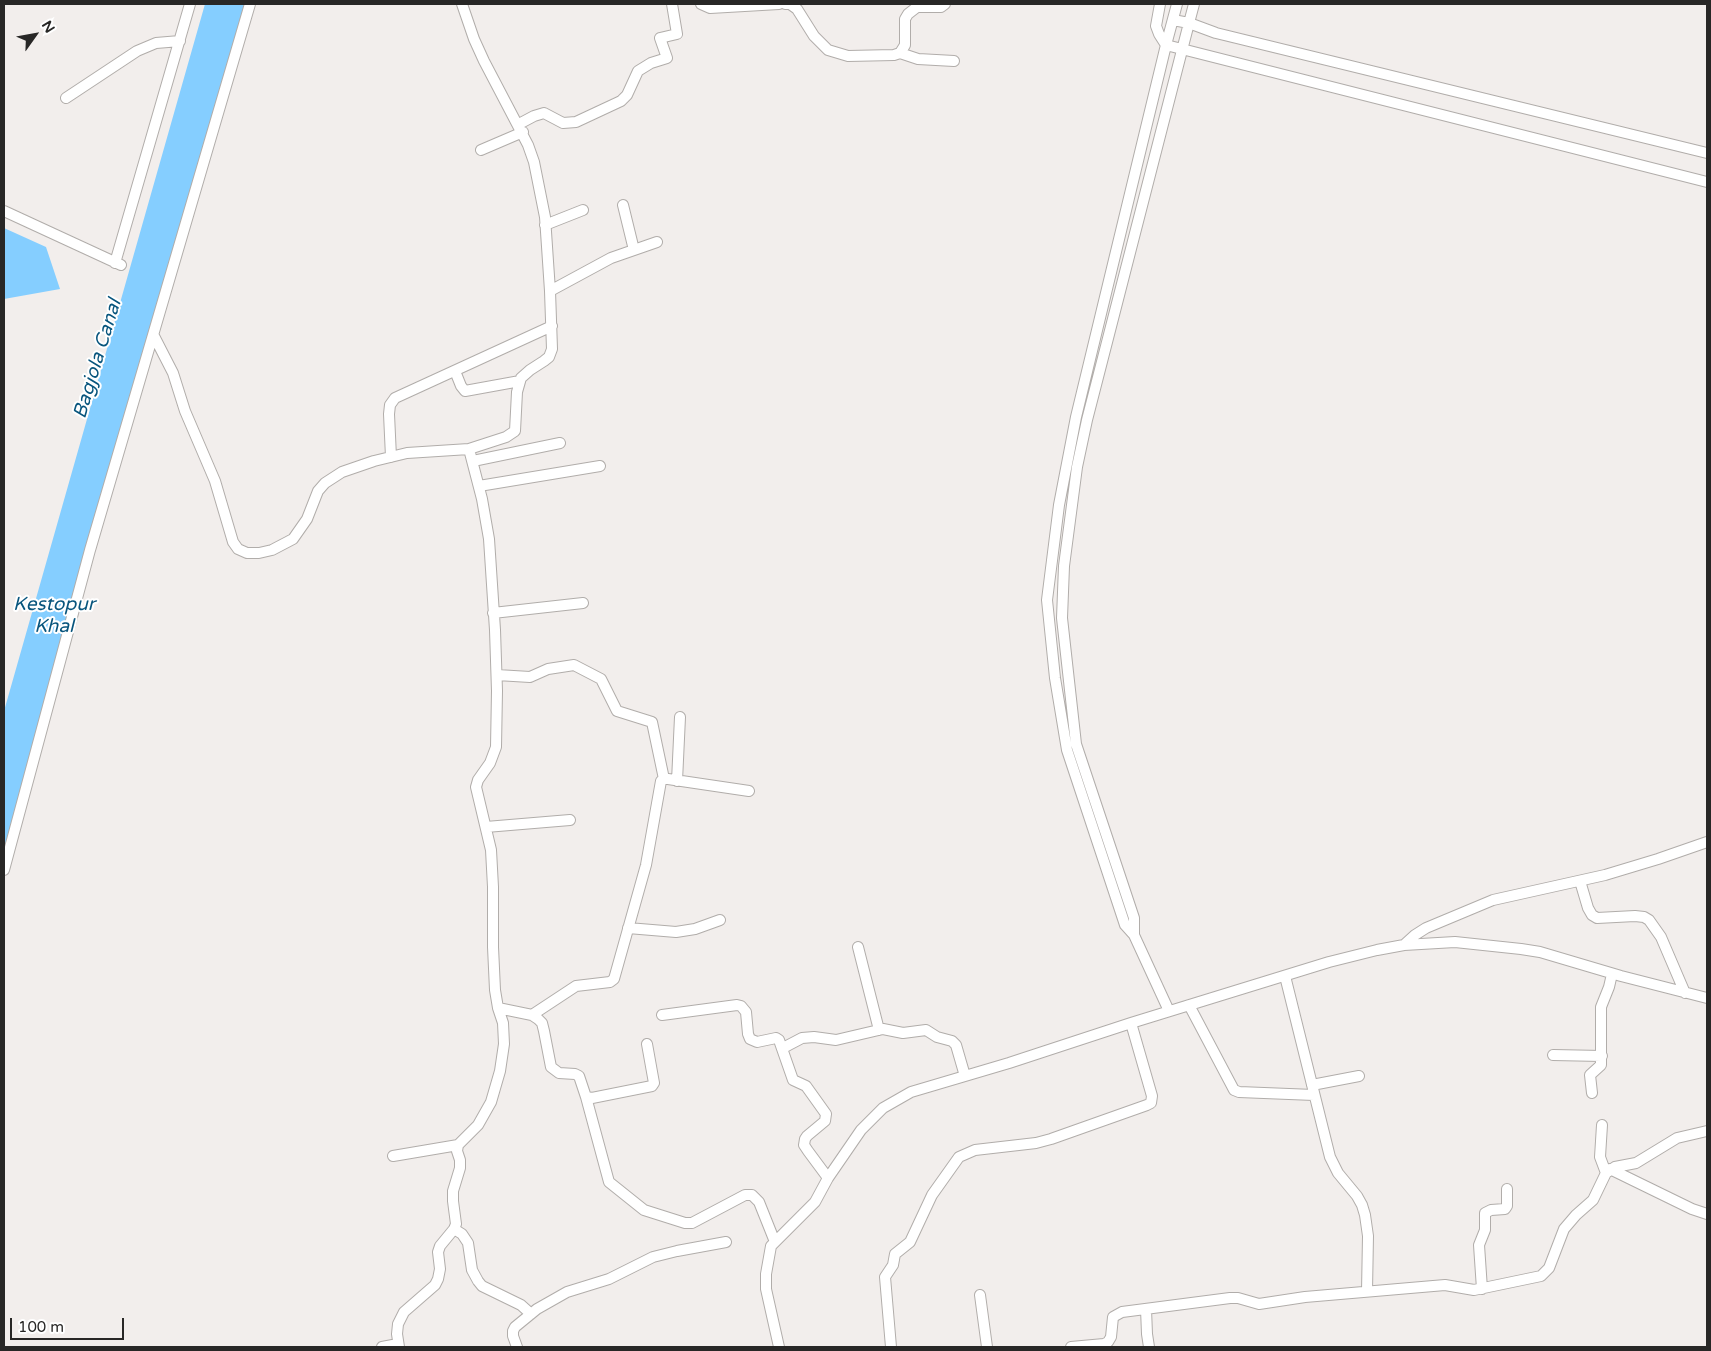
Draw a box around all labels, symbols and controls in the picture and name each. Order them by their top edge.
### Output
north arrow [10,10,60,60]
text: N [38,18,58,36]
water label: Bagjola Canal [69,297,127,421]
water label: Kestopur Khal [13,594,95,638]
scale bar [12,1308,126,1340]
text: 100 m [18,1318,64,1336]

